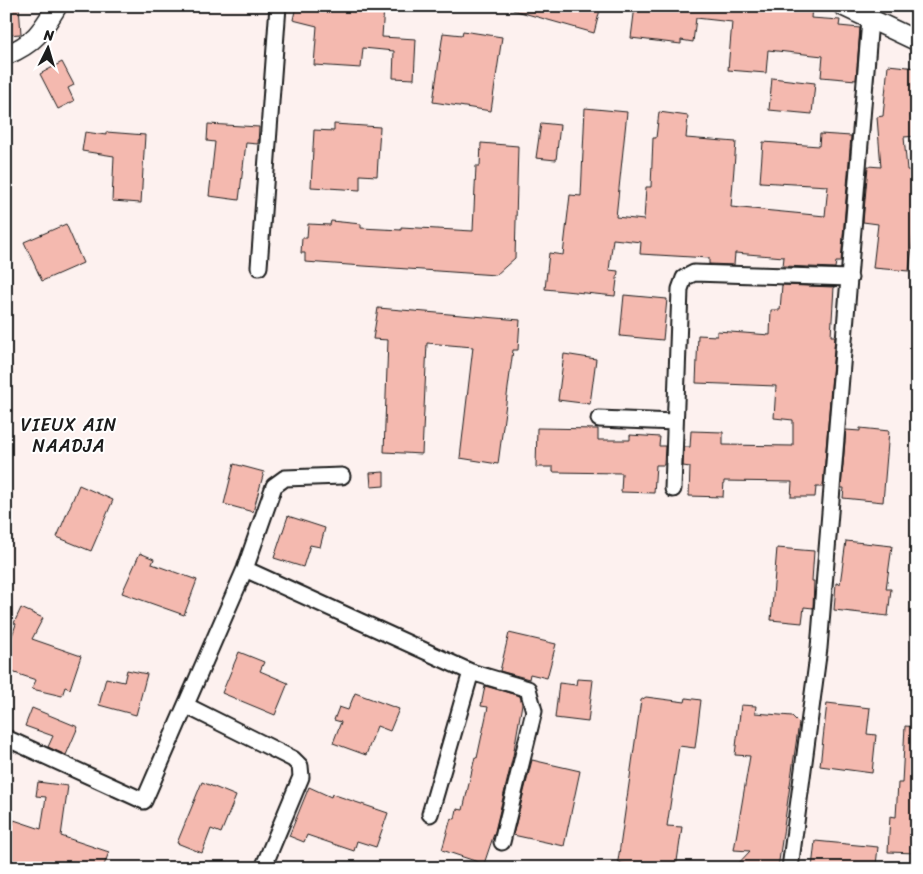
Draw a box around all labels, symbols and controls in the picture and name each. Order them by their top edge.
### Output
north arrow [22,22,72,72]
text: N [42,23,55,48]
district label: VIEUX AIN NAADJA [21,409,117,462]

